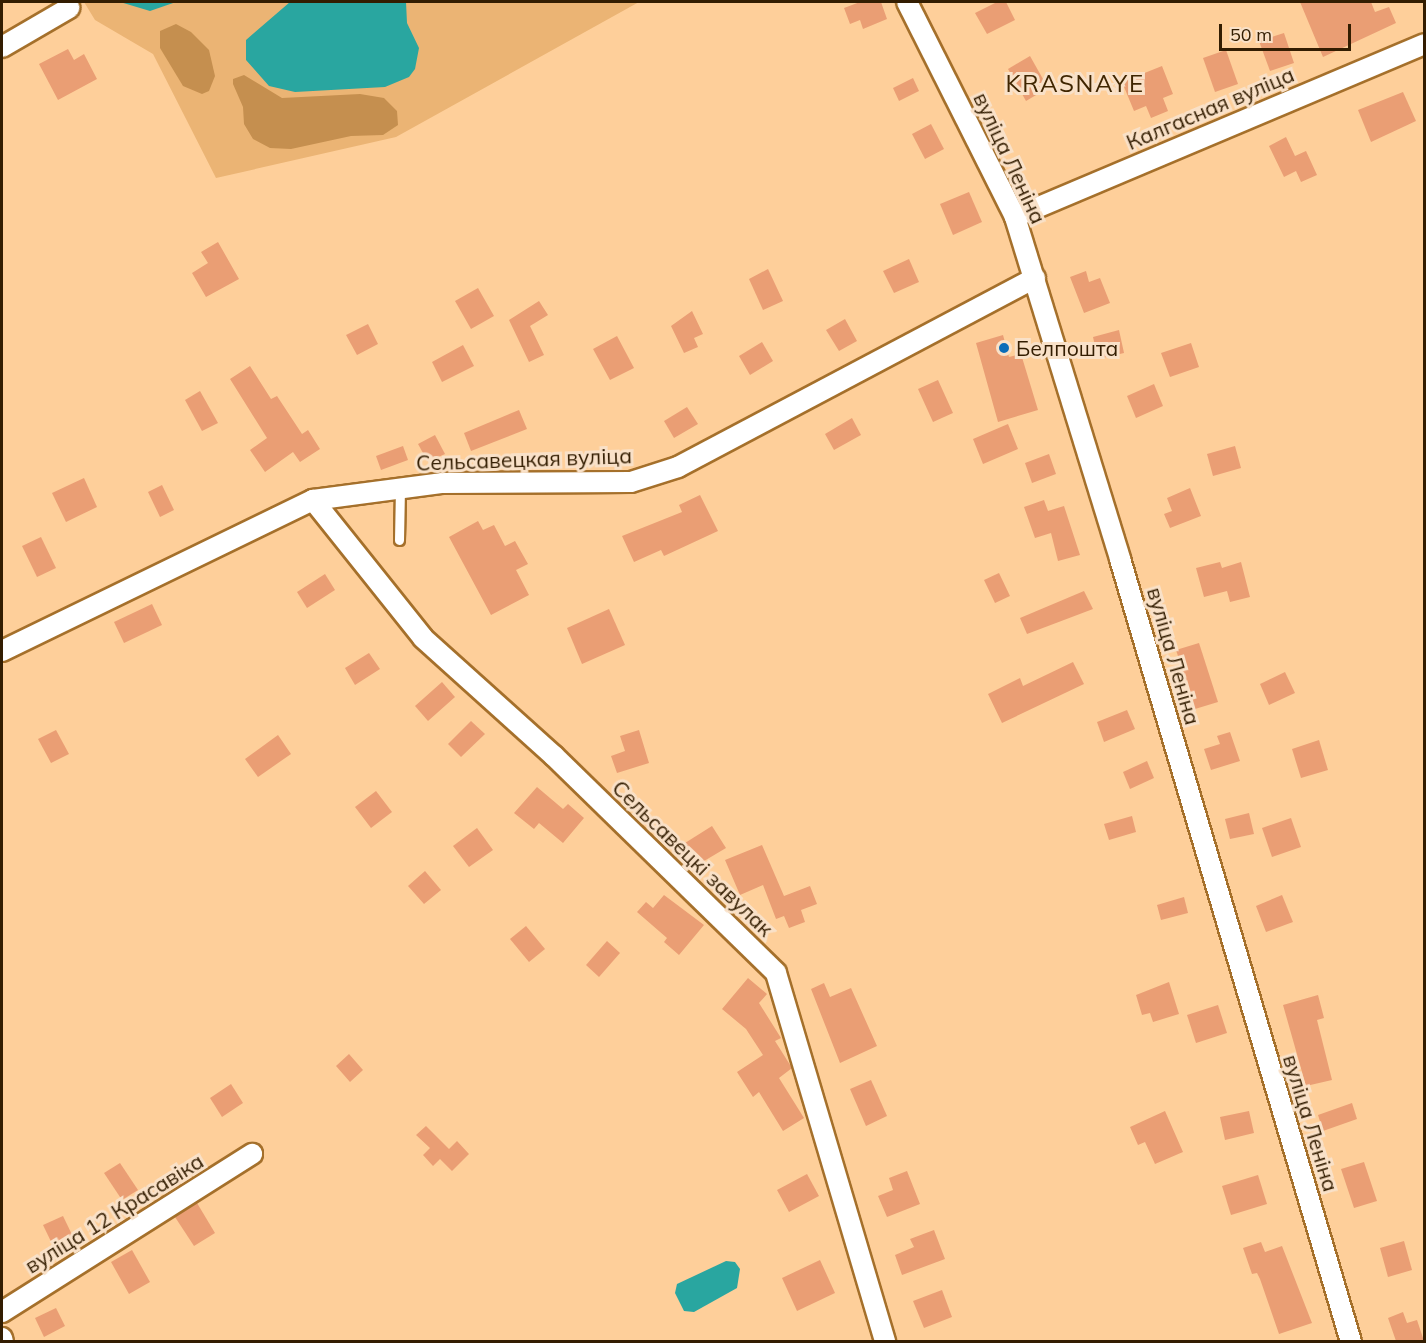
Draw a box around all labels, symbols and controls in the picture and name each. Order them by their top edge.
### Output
scale bar [1222,12,1354,50]
text: 50 m [1230,23,1272,46]
street label: Калгасная вуліца [1122,61,1298,155]
district label: KRASNAYE [1005,70,1145,98]
street label: вуліца Леніна [969,88,1051,228]
place label: Белпошта [1016,335,1118,361]
marker: Белпошта [997,341,1011,355]
street label: Сельсавецкая вуліца [416,443,632,475]
street label: вуліца Леніна [1142,584,1206,728]
street label: Сельсавецкі завулак [607,775,779,941]
street label: вуліца Леніна [1278,1051,1344,1195]
street label: вуліца 12 Красавіка [20,1148,208,1278]

